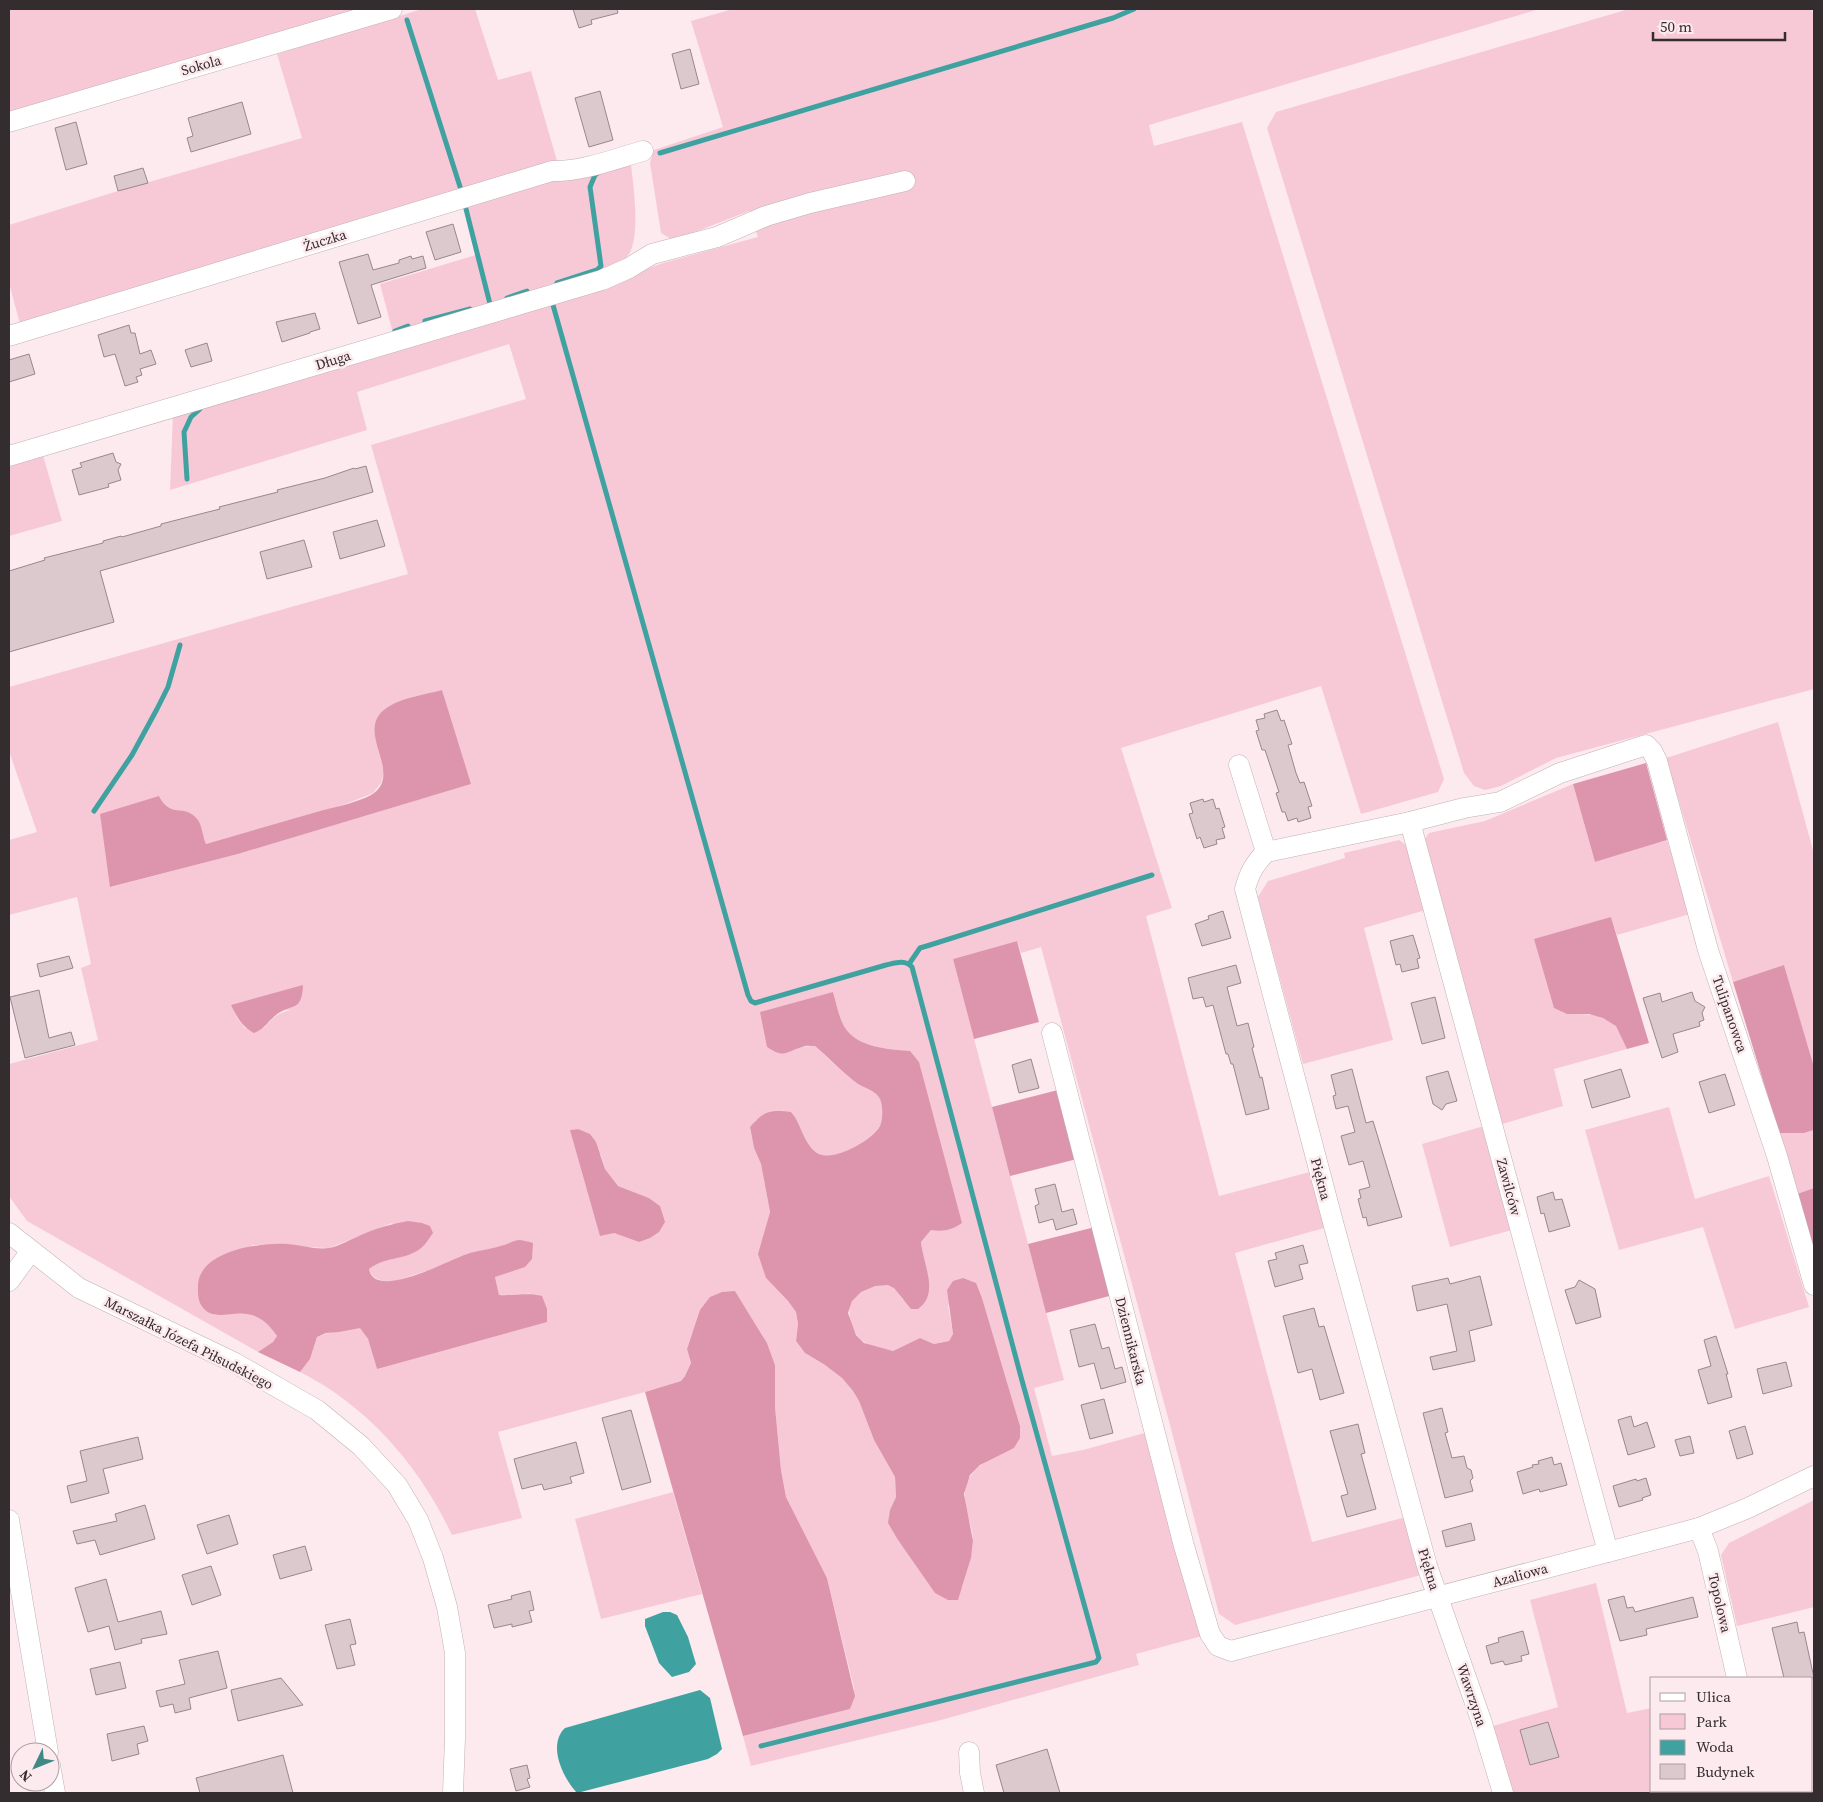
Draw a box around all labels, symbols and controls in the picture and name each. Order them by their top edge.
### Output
scale bar [1653,10,1786,42]
text: 50 m [1660,16,1692,37]
street label: Sokola [179,50,224,80]
street label: Żuczka [301,224,350,256]
street label: Długa [313,345,354,375]
street label: Tulipanowca [1707,973,1753,1056]
street label: Piękna [1306,1156,1336,1203]
street label: Zawilców [1492,1156,1526,1218]
street label: Marszałka Józefa Piłsudskiego [101,1292,277,1394]
street label: Dziennikarska [1110,1295,1152,1388]
street label: Piękna [1413,1546,1445,1593]
street label: Azaliowa [1490,1558,1551,1592]
street label: Topolowa [1703,1571,1737,1635]
street label: Wawrzyna [1452,1661,1492,1730]
legend [1650,1677,1813,1792]
text: Ulica [1696,1686,1731,1707]
text: Park [1696,1711,1728,1732]
text: Woda [1696,1736,1734,1757]
north arrow [10,1742,60,1792]
text: Budynek [1696,1761,1755,1782]
text: N [15,1765,36,1786]

